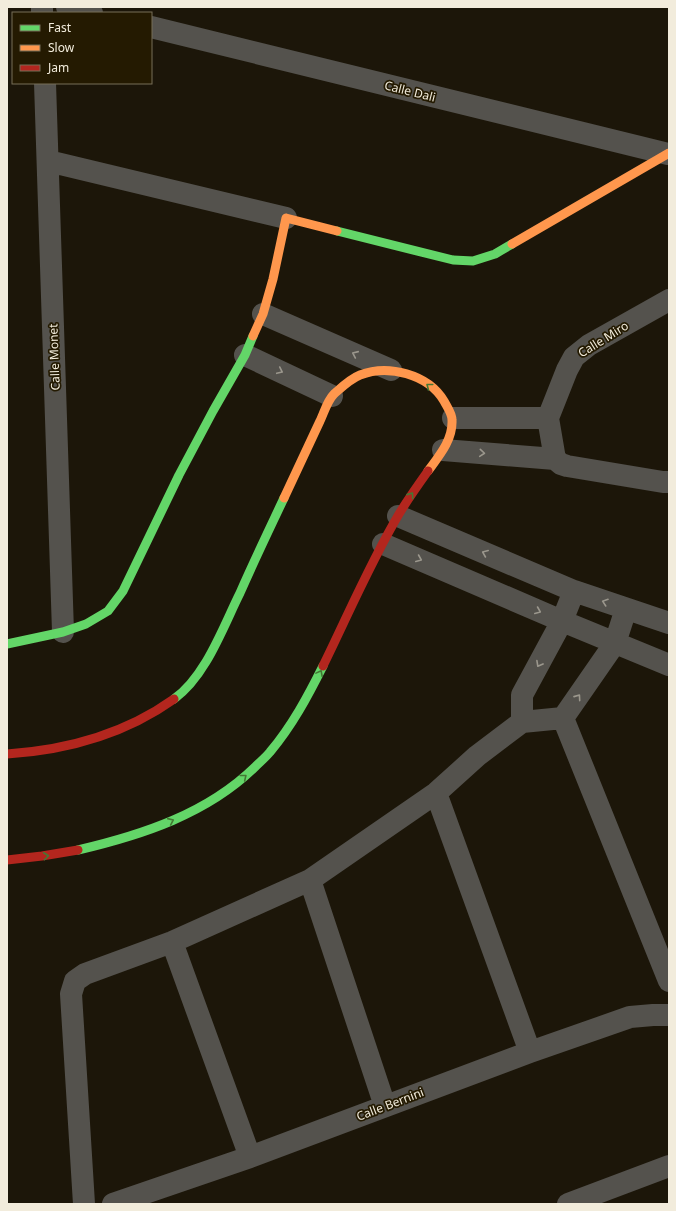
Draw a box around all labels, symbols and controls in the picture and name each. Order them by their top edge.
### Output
legend [12,12,152,84]
text: Fast [48,19,72,36]
text: Slow [48,39,75,56]
text: Jam [47,59,69,76]
street label: Calle Dali [383,76,437,106]
street label: Calle Miro [575,317,631,361]
street label: Calle Monet [44,323,64,391]
one-way arrow [351,351,359,359]
one-way arrow [275,366,283,374]
one-way arrow [427,384,434,391]
one-way arrow [479,449,485,458]
one-way arrow [406,493,413,500]
one-way arrow [481,550,488,558]
one-way arrow [415,554,422,562]
one-way arrow [602,598,609,607]
one-way arrow [534,606,542,614]
one-way arrow [536,660,543,667]
one-way arrow [315,670,323,677]
one-way arrow [573,694,581,701]
one-way arrow [239,775,246,782]
one-way arrow [166,818,174,826]
one-way arrow [43,852,49,861]
street label: Calle Bernini [354,1083,426,1125]

